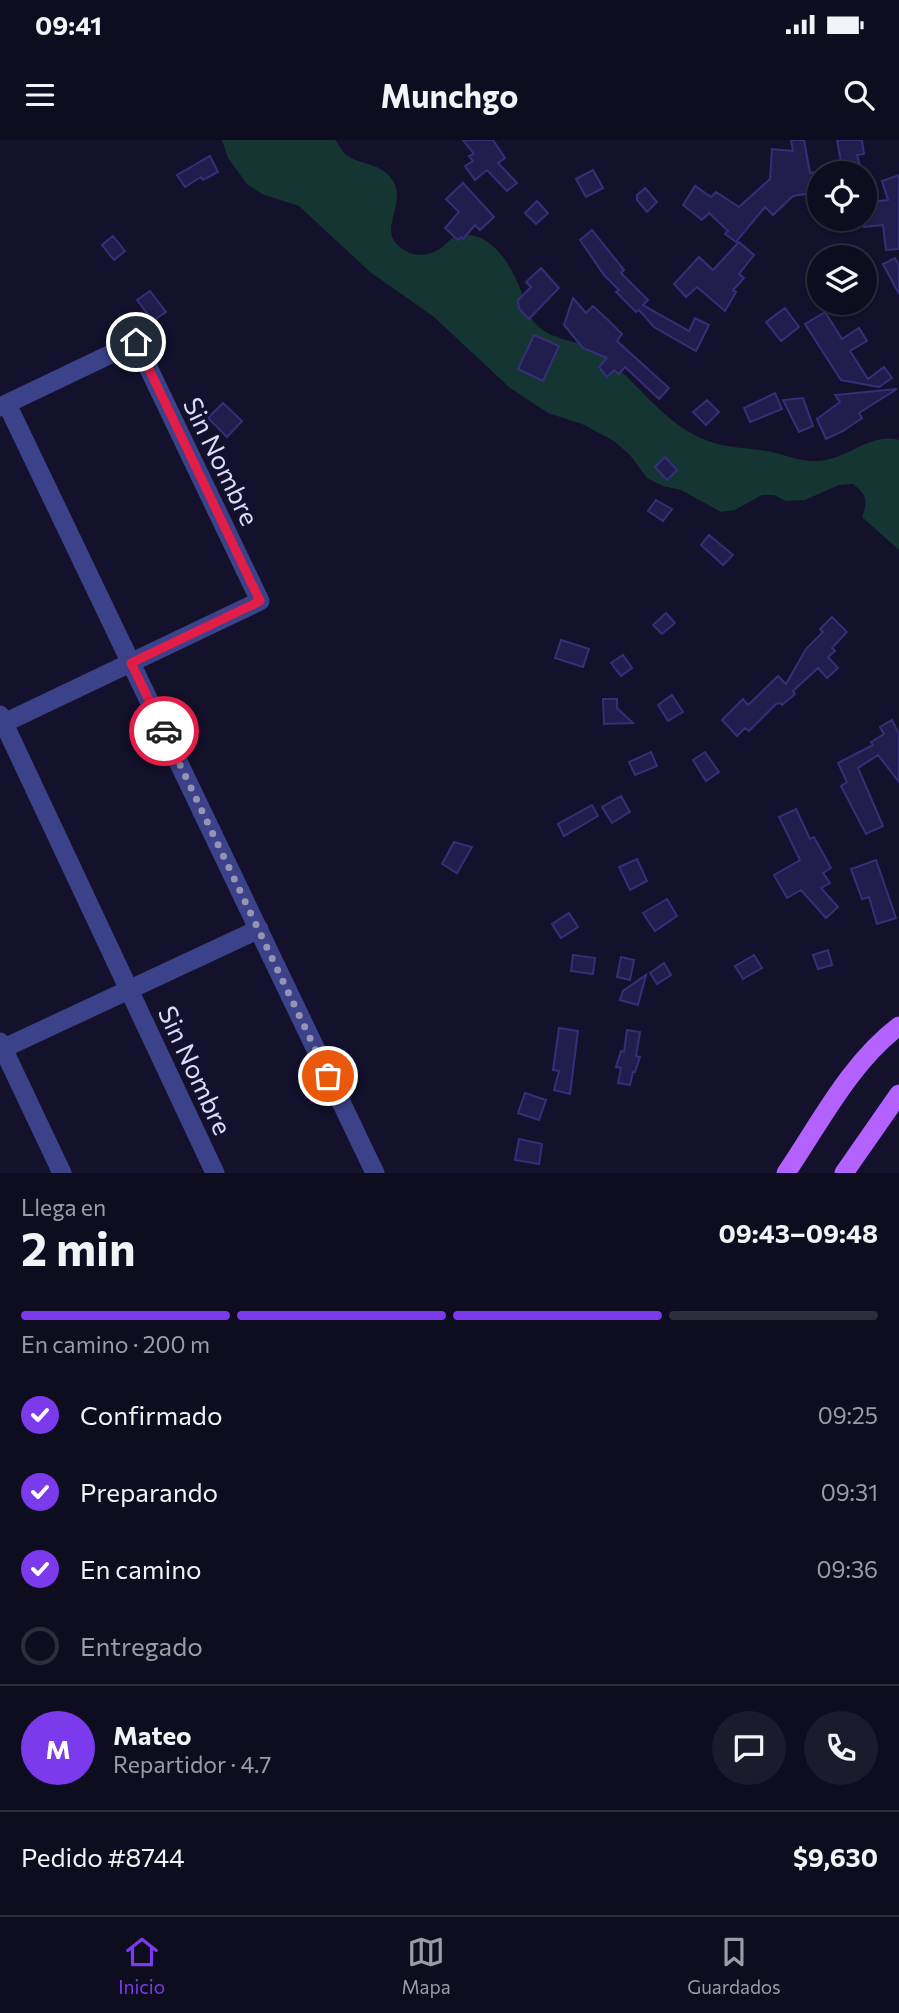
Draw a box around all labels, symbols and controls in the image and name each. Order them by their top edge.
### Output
text: 09:41 [35,9,102,40]
text: Munchgo [381,75,518,115]
icon: menu [21,76,59,114]
icon: search [840,76,878,114]
map controls [807,161,877,315]
button: locate [807,161,877,231]
button: layers [807,245,877,315]
pin [106,312,166,372]
icon: home [117,323,155,361]
street label: Sin Nombre [178,392,266,530]
courier [129,696,199,766]
icon: car [145,712,183,750]
street label: Sin Nombre [153,1001,239,1139]
pin [298,1046,358,1106]
icon: bag [309,1057,347,1095]
text: Llega en [21,1193,106,1221]
text: 09:43–09:48 [719,1217,878,1248]
text: 2 min [21,1219,136,1275]
text: En camino · 200 m [21,1330,210,1358]
icon: check [21,1396,59,1434]
text: Confirmado [80,1399,222,1430]
text: 09:25 [818,1401,878,1429]
icon: check [21,1473,59,1511]
text: Preparando [80,1476,218,1507]
text: 09:31 [821,1478,878,1506]
icon: check [21,1550,59,1588]
text: En camino [80,1553,202,1584]
text: 09:36 [817,1555,878,1583]
text: Entregado [80,1630,203,1661]
button: chat [712,1711,786,1785]
button: phone [804,1711,878,1785]
text: Mateo [113,1719,192,1750]
text: M [45,1733,71,1764]
text: Repartidor · 4.7 [113,1750,271,1778]
text: Pedido #8744 [21,1841,185,1872]
text: $9,630 [793,1841,878,1872]
tab: Inicio [118,1933,165,1998]
tab: Mapa [402,1933,451,1998]
tab: Guardados [687,1933,781,1998]

